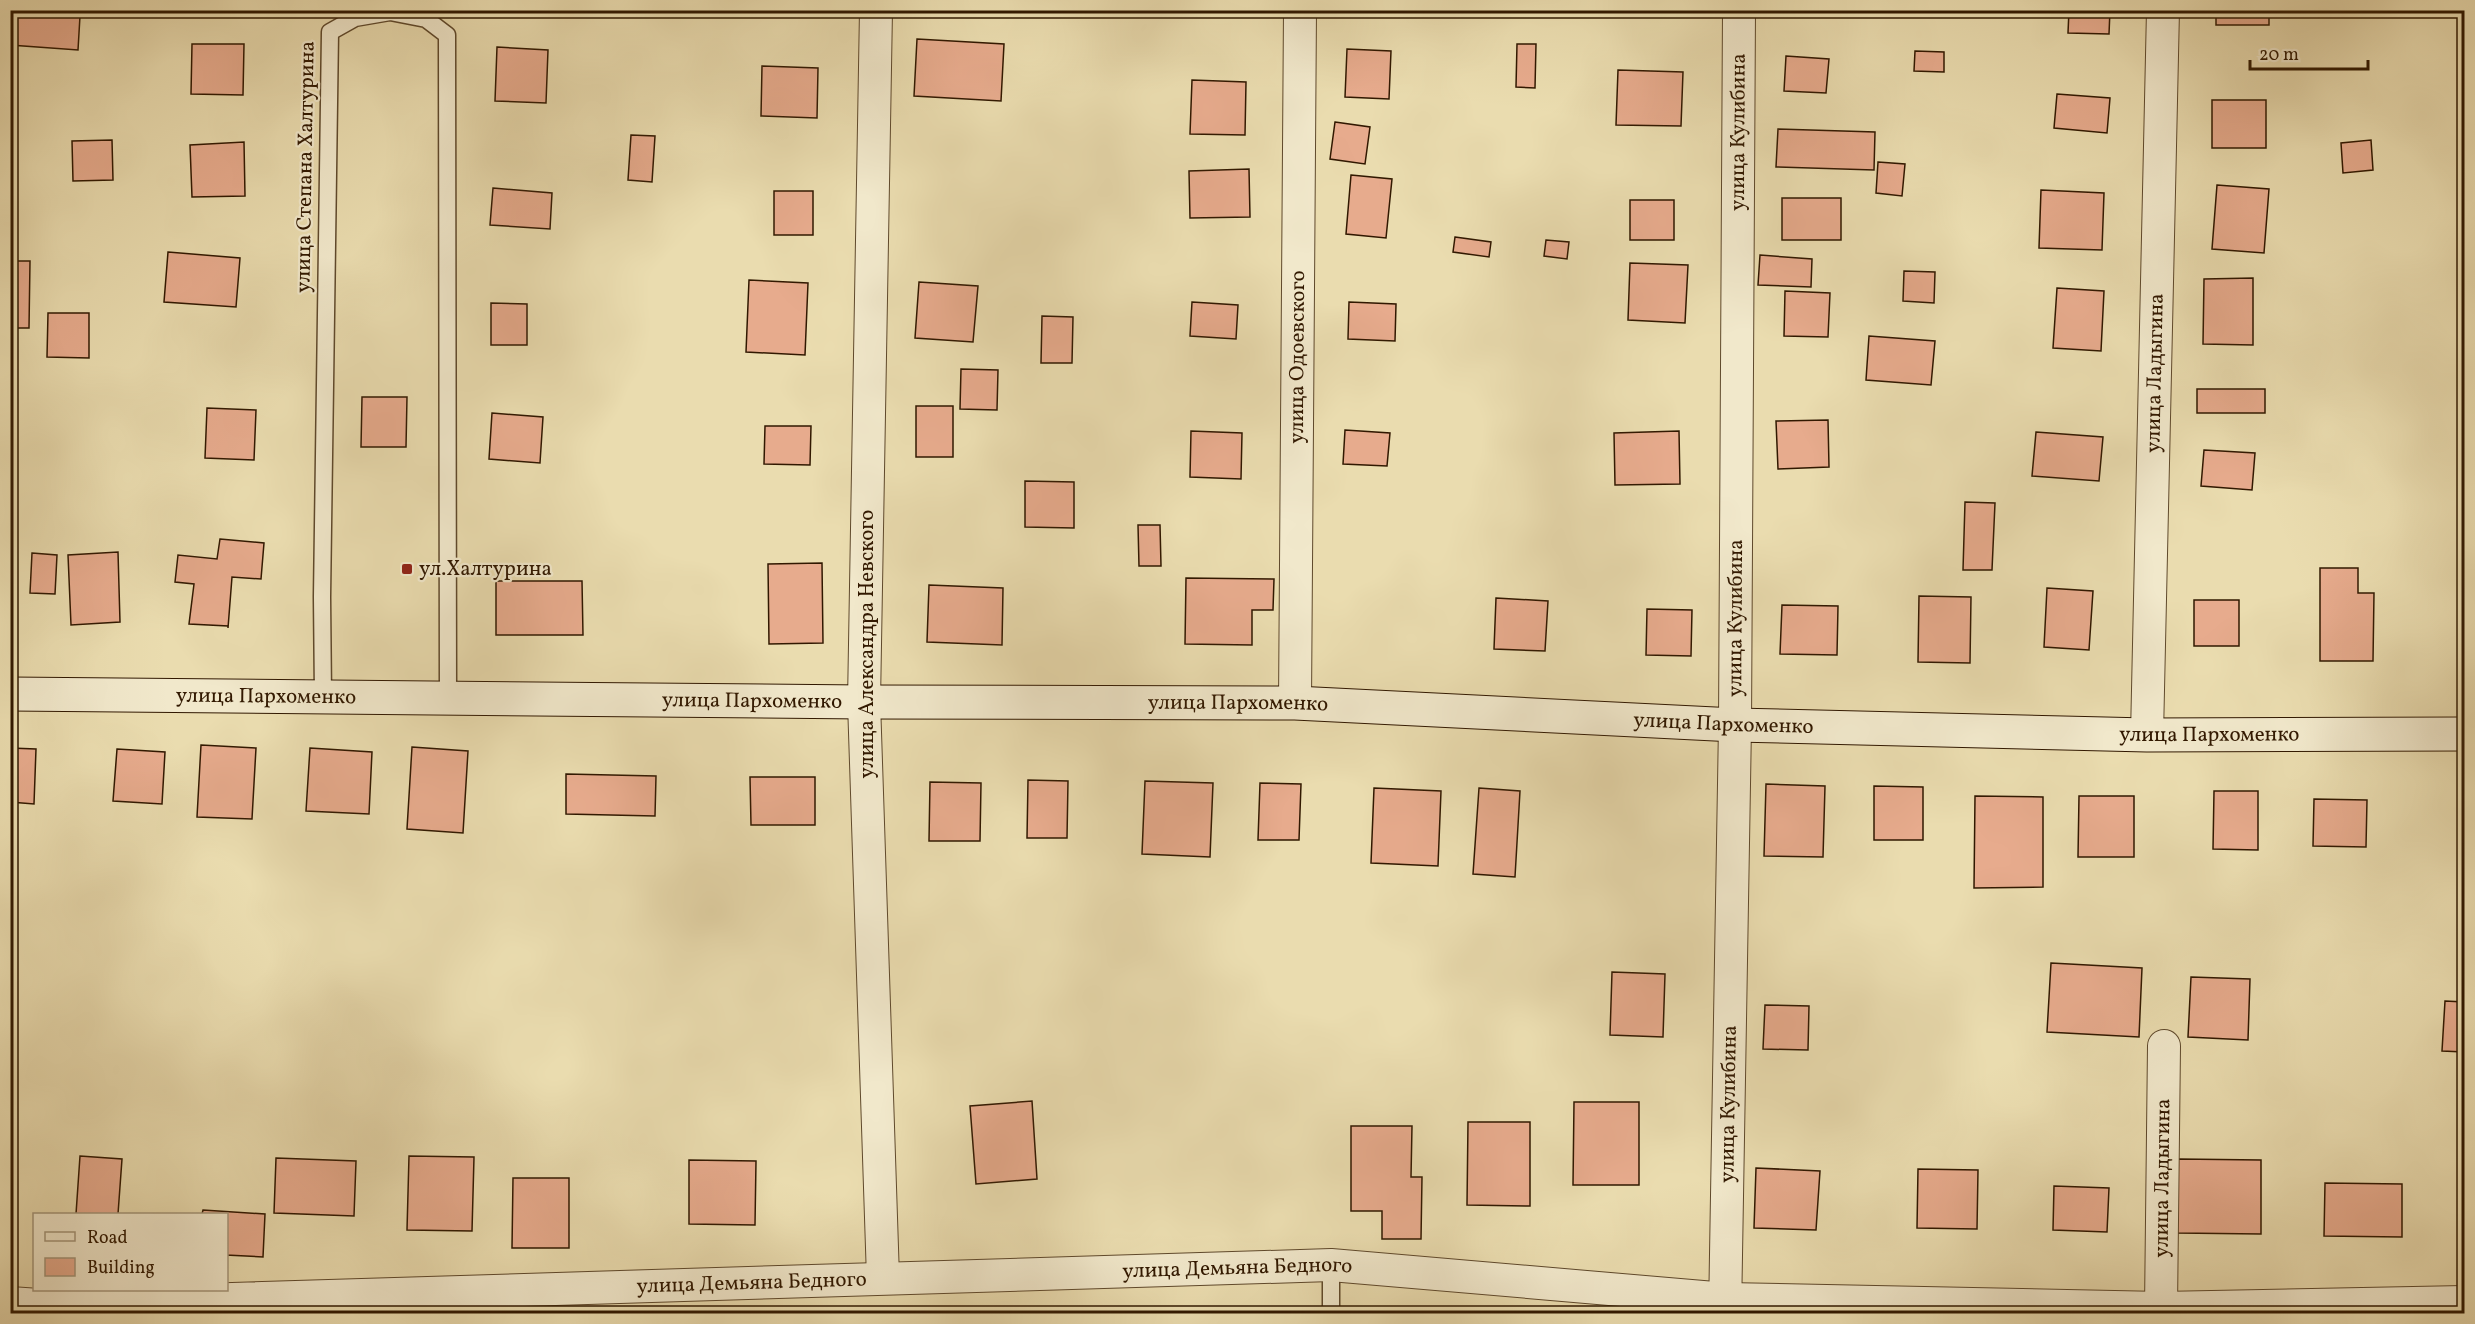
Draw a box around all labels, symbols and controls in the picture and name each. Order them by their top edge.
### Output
scale bar [2250,33,2368,71]
street label: улица Степана Халтурина [289,41,323,293]
text: 20 m [2259,43,2299,68]
street label: улица Кулибина [1723,53,1753,211]
street label: улица Одоевского [1282,270,1313,444]
street label: улица Ладыгина [2139,293,2171,453]
street label: улица Александра Невского [853,510,882,778]
street label: улица Кулибина [1721,539,1751,697]
place label: ул.Халтурина [419,555,552,584]
marker: ул.Халтурина [400,562,414,576]
street label: улица Пархоменко [176,681,356,712]
street label: улица Пархоменко [662,686,842,716]
street label: улица Пархоменко [1148,688,1329,719]
street label: улица Пархоменко [1633,705,1814,741]
street label: улица Пархоменко [2119,720,2300,750]
street label: улица Кулибина [1713,1025,1744,1183]
street label: улица Ладыгина [2147,1098,2178,1258]
legend [33,1213,228,1291]
text: Road [87,1226,128,1251]
street label: улица Демьяна Бедного [1122,1250,1354,1286]
text: Building [87,1256,155,1281]
street label: улица Демьяна Бедного [636,1265,867,1301]

